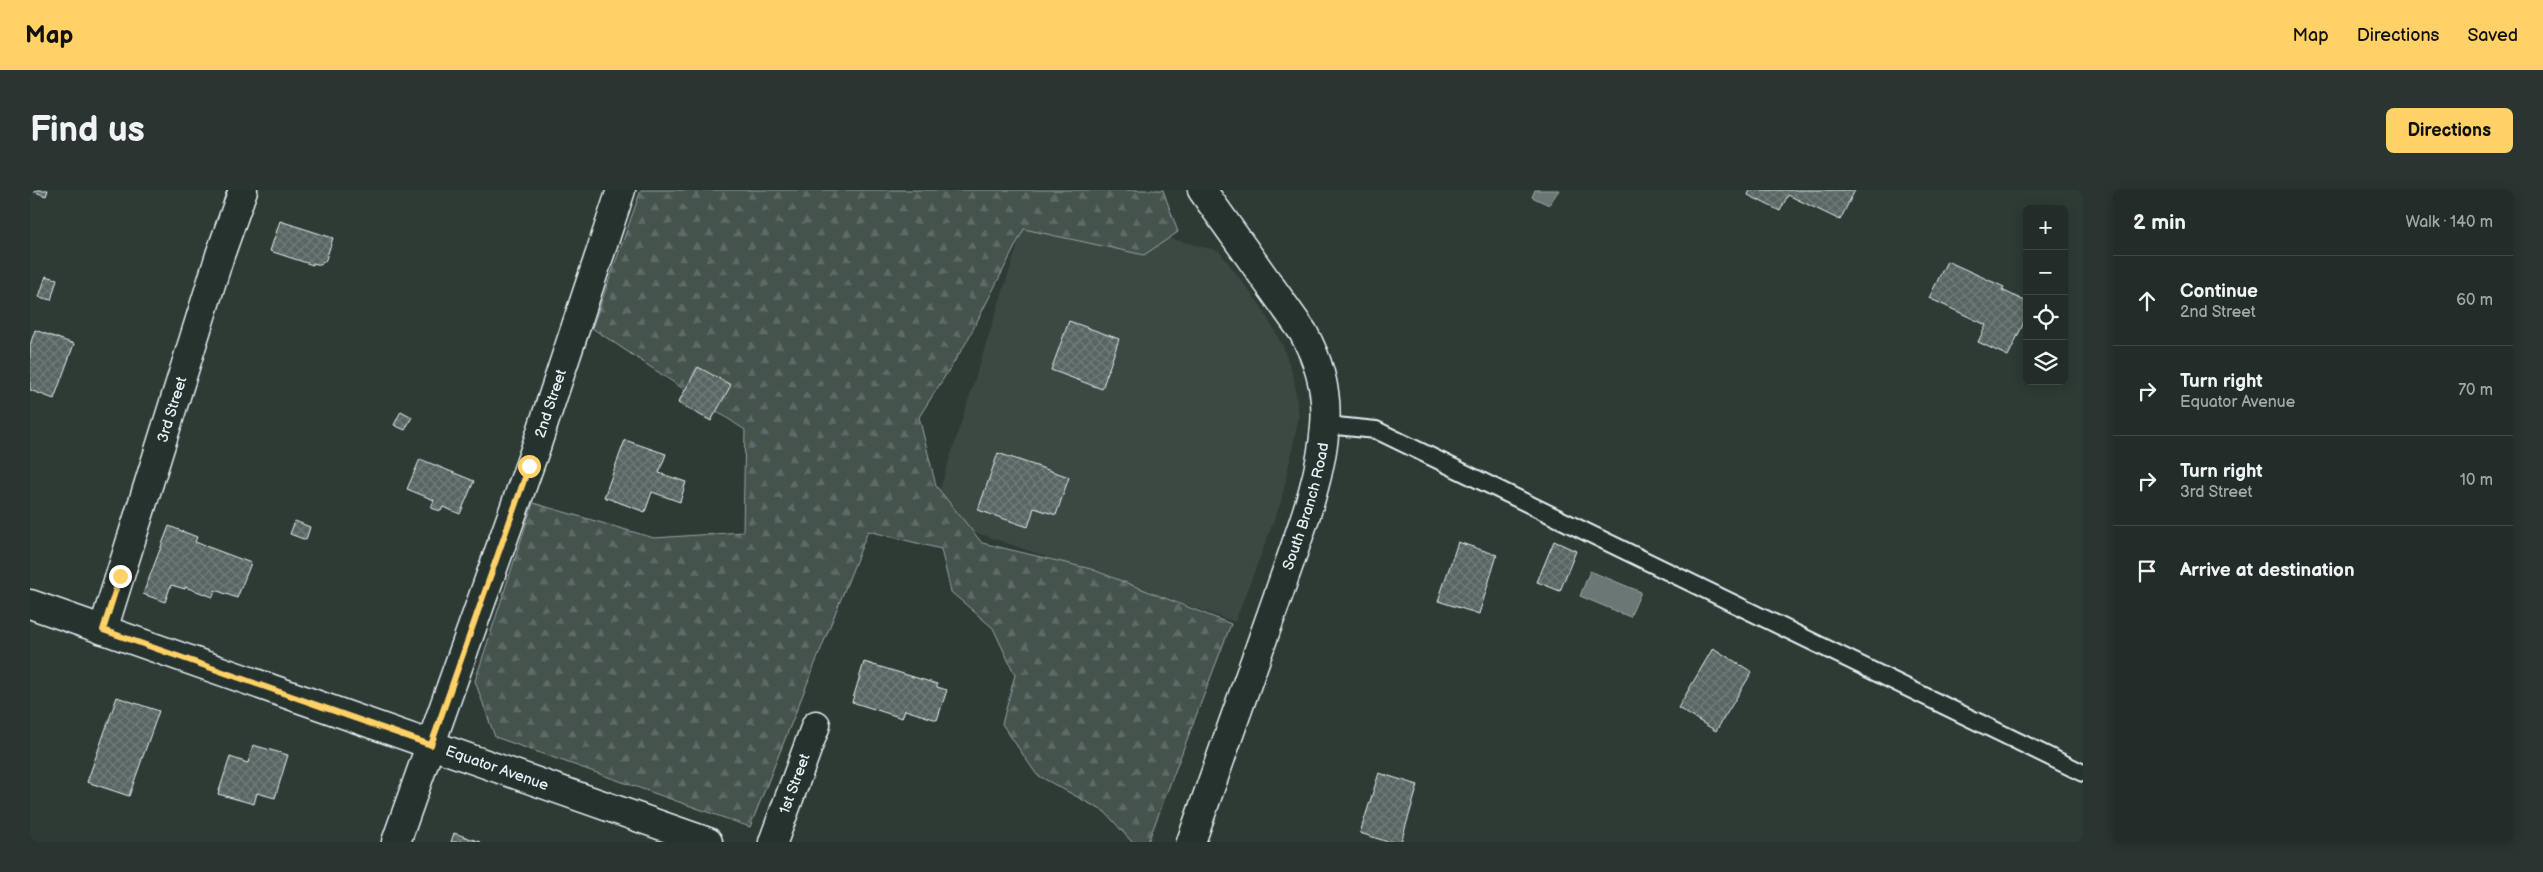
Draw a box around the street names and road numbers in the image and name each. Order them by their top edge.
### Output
street label: 2nd Street [531,367,571,440]
street label: 3rd Street [153,374,192,445]
street label: South Branch Road [1279,442,1333,573]
street label: Equator Avenue [443,742,551,795]
street label: 1st Street [775,751,815,817]

